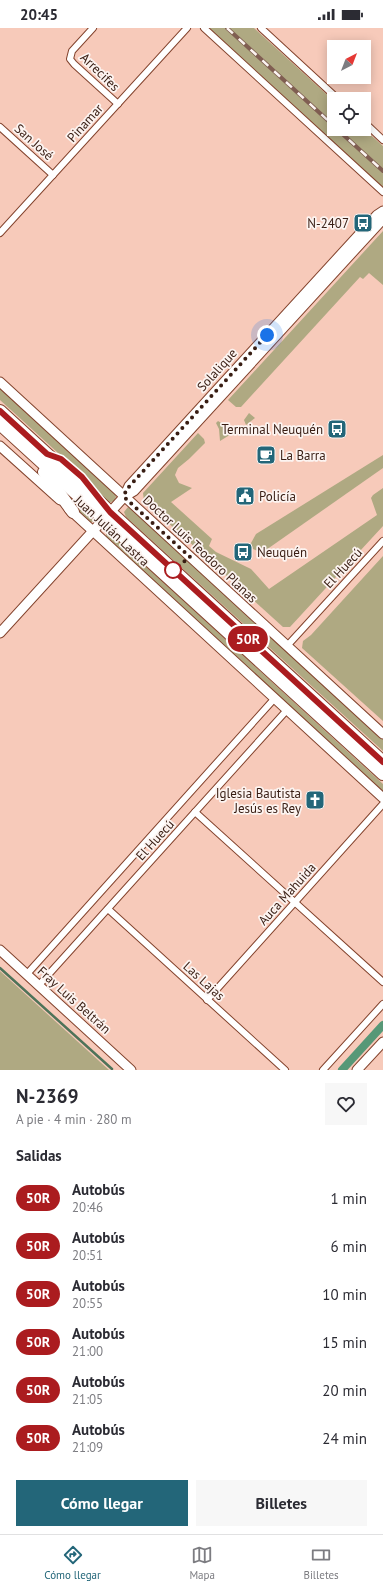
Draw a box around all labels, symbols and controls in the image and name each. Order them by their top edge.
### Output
text: 20:45 [20,5,58,24]
north arrow [327,40,371,84]
map controls [327,40,371,136]
street label: Arrecifes [77,49,123,95]
button: locate [327,92,371,136]
street label: Pinamar [63,100,107,146]
street label: San José [11,120,57,164]
bus stop icon: N-2407 [352,212,374,234]
place label: N-2407 [307,215,349,232]
your location [257,325,277,345]
street label: Solalique [193,345,241,395]
bus stop icon: Terminal Neuquén [326,418,348,440]
place label: Terminal Neuquén [221,421,323,438]
cafe icon: La Barra [255,444,277,466]
place label: La Barra [280,447,326,464]
public building icon: Policía [234,485,256,507]
place label: Policía [259,488,296,505]
street label: Juan Julián Lastra [70,491,153,570]
street label: Doctor Luis Teodoro Planas [139,492,261,606]
bus stop icon: Neuquén [232,541,254,563]
place label: Neuquén [257,544,307,561]
street label: El Huecú [320,544,366,592]
unlabelled marker [164,561,182,579]
line badge: 50R [225,626,271,652]
text: 50R [236,630,260,648]
place label: Iglesia Bautista Jesús es Rey [216,785,301,817]
church icon: Iglesia Bautista Jesús es Rey [304,789,326,811]
street label: El Huecú [132,816,178,864]
street label: Auca Mahuida [255,859,319,929]
street label: Las Lajas [180,958,228,1004]
street label: Fray Luis Beltrán [34,963,114,1037]
button: heart [325,1083,367,1125]
text: N-2369 [16,1084,78,1108]
text: A pie · 4 min · 280 m [16,1111,131,1128]
text: Salidas [16,1146,62,1165]
text: Autobús [72,1180,125,1199]
text: 50R [26,1189,50,1207]
text: 1 min [330,1189,367,1208]
text: 20:46 [72,1199,103,1216]
text: Autobús [72,1228,125,1247]
text: 50R [26,1237,50,1255]
text: 6 min [330,1237,367,1256]
text: 20:51 [72,1247,103,1264]
text: Autobús [72,1276,125,1295]
text: 50R [26,1285,50,1303]
text: 10 min [322,1285,367,1304]
text: 20:55 [72,1295,103,1312]
text: Autobús [72,1324,125,1343]
text: 50R [26,1333,50,1351]
text: 15 min [322,1333,367,1352]
text: 21:00 [72,1343,103,1360]
text: Autobús [72,1372,125,1391]
text: 50R [26,1381,50,1399]
text: 20 min [322,1381,367,1400]
text: 21:05 [72,1391,103,1408]
text: Autobús [72,1420,125,1439]
text: 50R [26,1429,50,1447]
text: 24 min [322,1429,367,1448]
text: 21:09 [72,1439,103,1456]
button: Cómo llegar [16,1480,188,1526]
button: Billetes [196,1480,367,1526]
tab: Cómo llegar [44,1544,101,1582]
tab: Mapa [189,1544,215,1582]
tab: Billetes [304,1544,339,1582]

